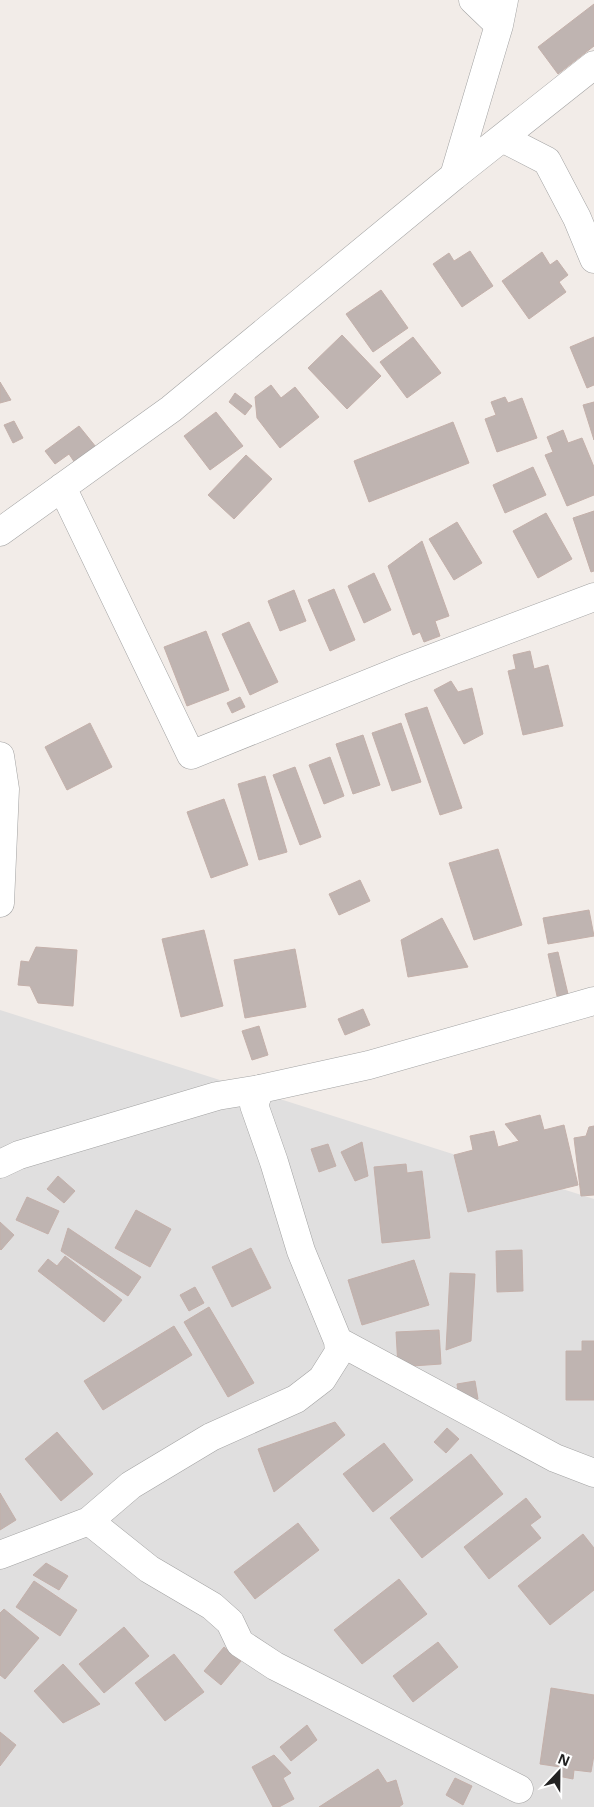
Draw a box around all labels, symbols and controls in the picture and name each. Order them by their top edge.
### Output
north arrow [534,1747,584,1797]
text: N [555,1749,573,1770]

